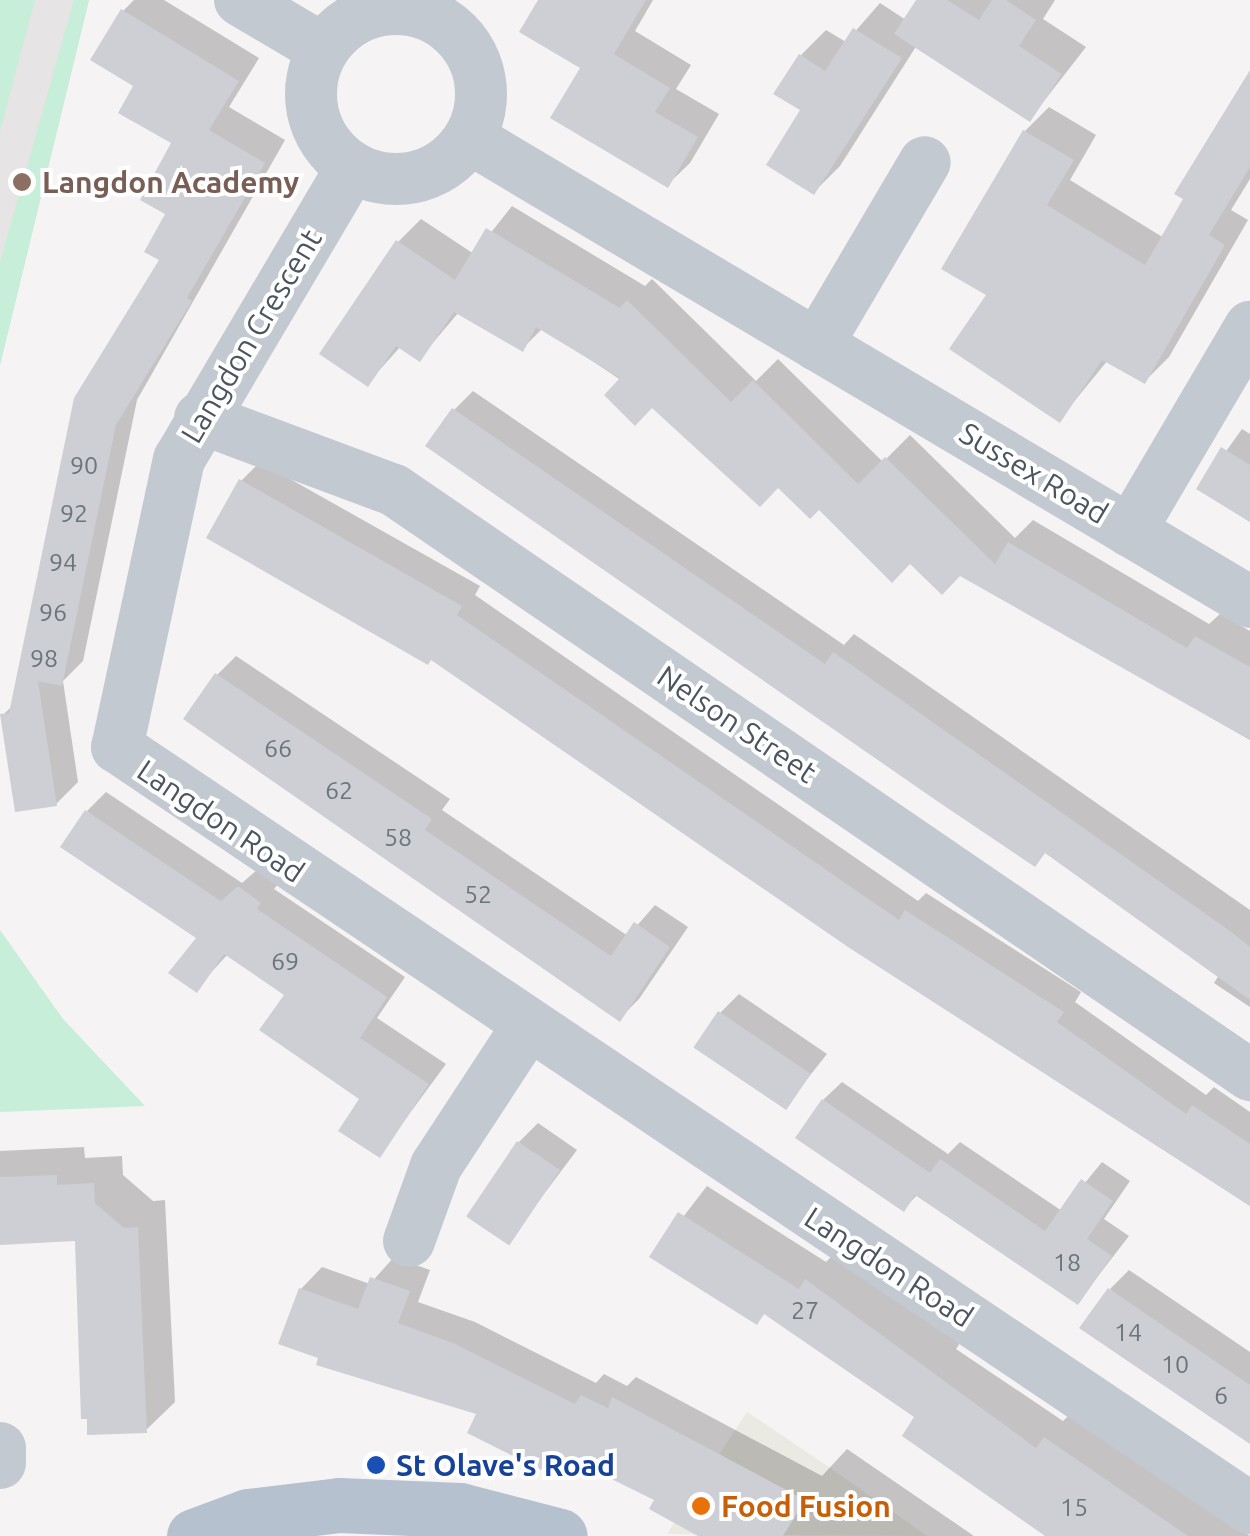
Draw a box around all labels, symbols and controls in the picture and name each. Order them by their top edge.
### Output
place label: Langdon Academy [42,164,299,200]
marker: Langdon Academy [11,171,33,193]
street label: Langdon Crescent [173,223,329,449]
street label: Sussex Road [953,415,1115,531]
house number: 90 [70,450,98,480]
house number: 92 [60,498,88,528]
house number: 94 [49,547,77,577]
house number: 96 [39,597,67,627]
house number: 98 [30,643,58,673]
street label: Nelson Street [651,658,823,790]
house number: 66 [264,733,292,763]
street label: Langdon Road [131,752,311,890]
house number: 62 [325,775,353,805]
house number: 58 [384,822,412,852]
house number: 52 [464,879,492,909]
house number: 69 [271,946,299,976]
street label: Langdon Road [798,1199,980,1335]
house number: 18 [1053,1247,1081,1277]
house number: 27 [791,1295,819,1325]
house number: 14 [1114,1317,1142,1347]
house number: 10 [1161,1349,1189,1379]
house number: 6 [1214,1380,1228,1410]
place label: St Olave's Road [396,1447,615,1483]
marker: St Olave's Road [365,1454,387,1476]
place label: Food Fusion [721,1488,891,1524]
house number: 15 [1060,1492,1088,1522]
marker: Food Fusion [690,1495,712,1517]

